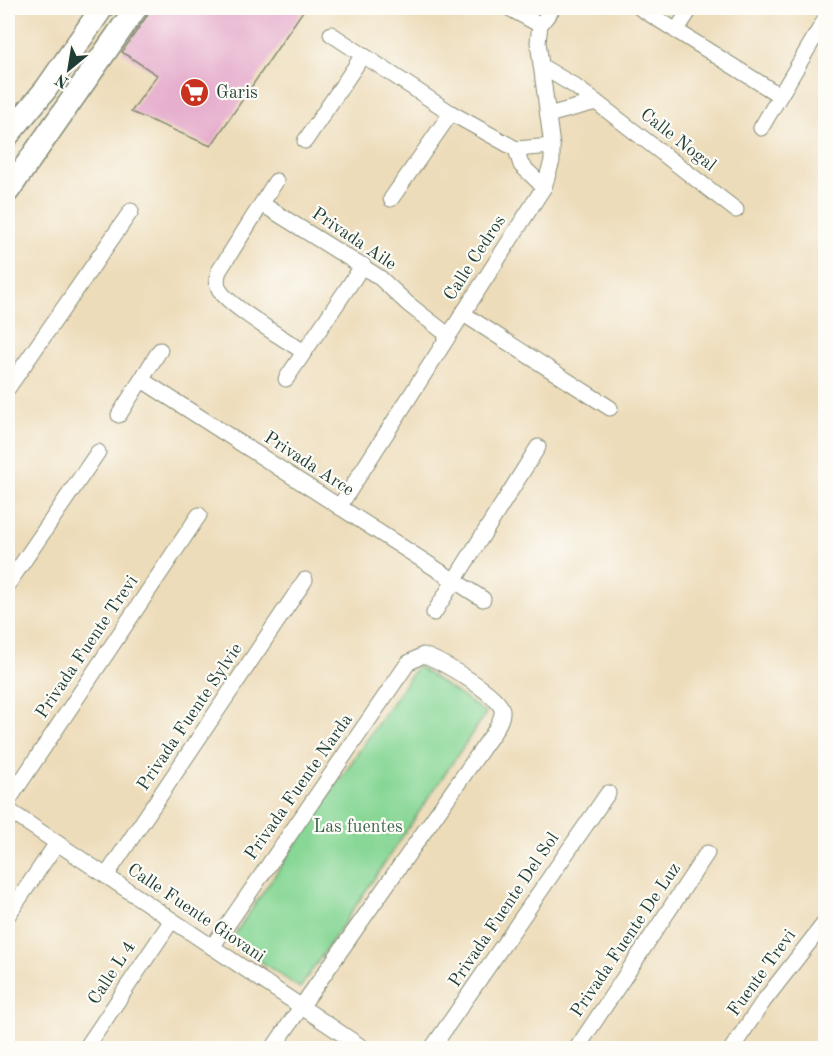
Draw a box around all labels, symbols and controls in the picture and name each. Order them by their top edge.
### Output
north arrow [39,39,99,99]
text: N [53,70,72,90]
supermarket icon: Garis [179,77,211,109]
place label: Garis [216,84,258,102]
street label: Calle Nogal [637,105,719,175]
street label: Privada Aile [309,204,399,274]
street label: Calle Cedros [441,212,509,304]
street label: Privada Arce [261,428,357,500]
street label: Privada Fuente Trevi [33,572,142,722]
street label: Privada Fuente Sylvie [134,640,246,794]
street label: Privada Fuente Narda [242,711,356,863]
park label: Las fuentes [313,818,403,836]
street label: Privada Fuente Del Sol [446,829,562,991]
street label: Calle Fuente Giovani [124,860,268,966]
street label: Privada Fuente De Luz [568,860,684,1020]
street label: Fuente Trevi [725,926,799,1020]
street label: Calle L 4 [85,938,139,1008]

